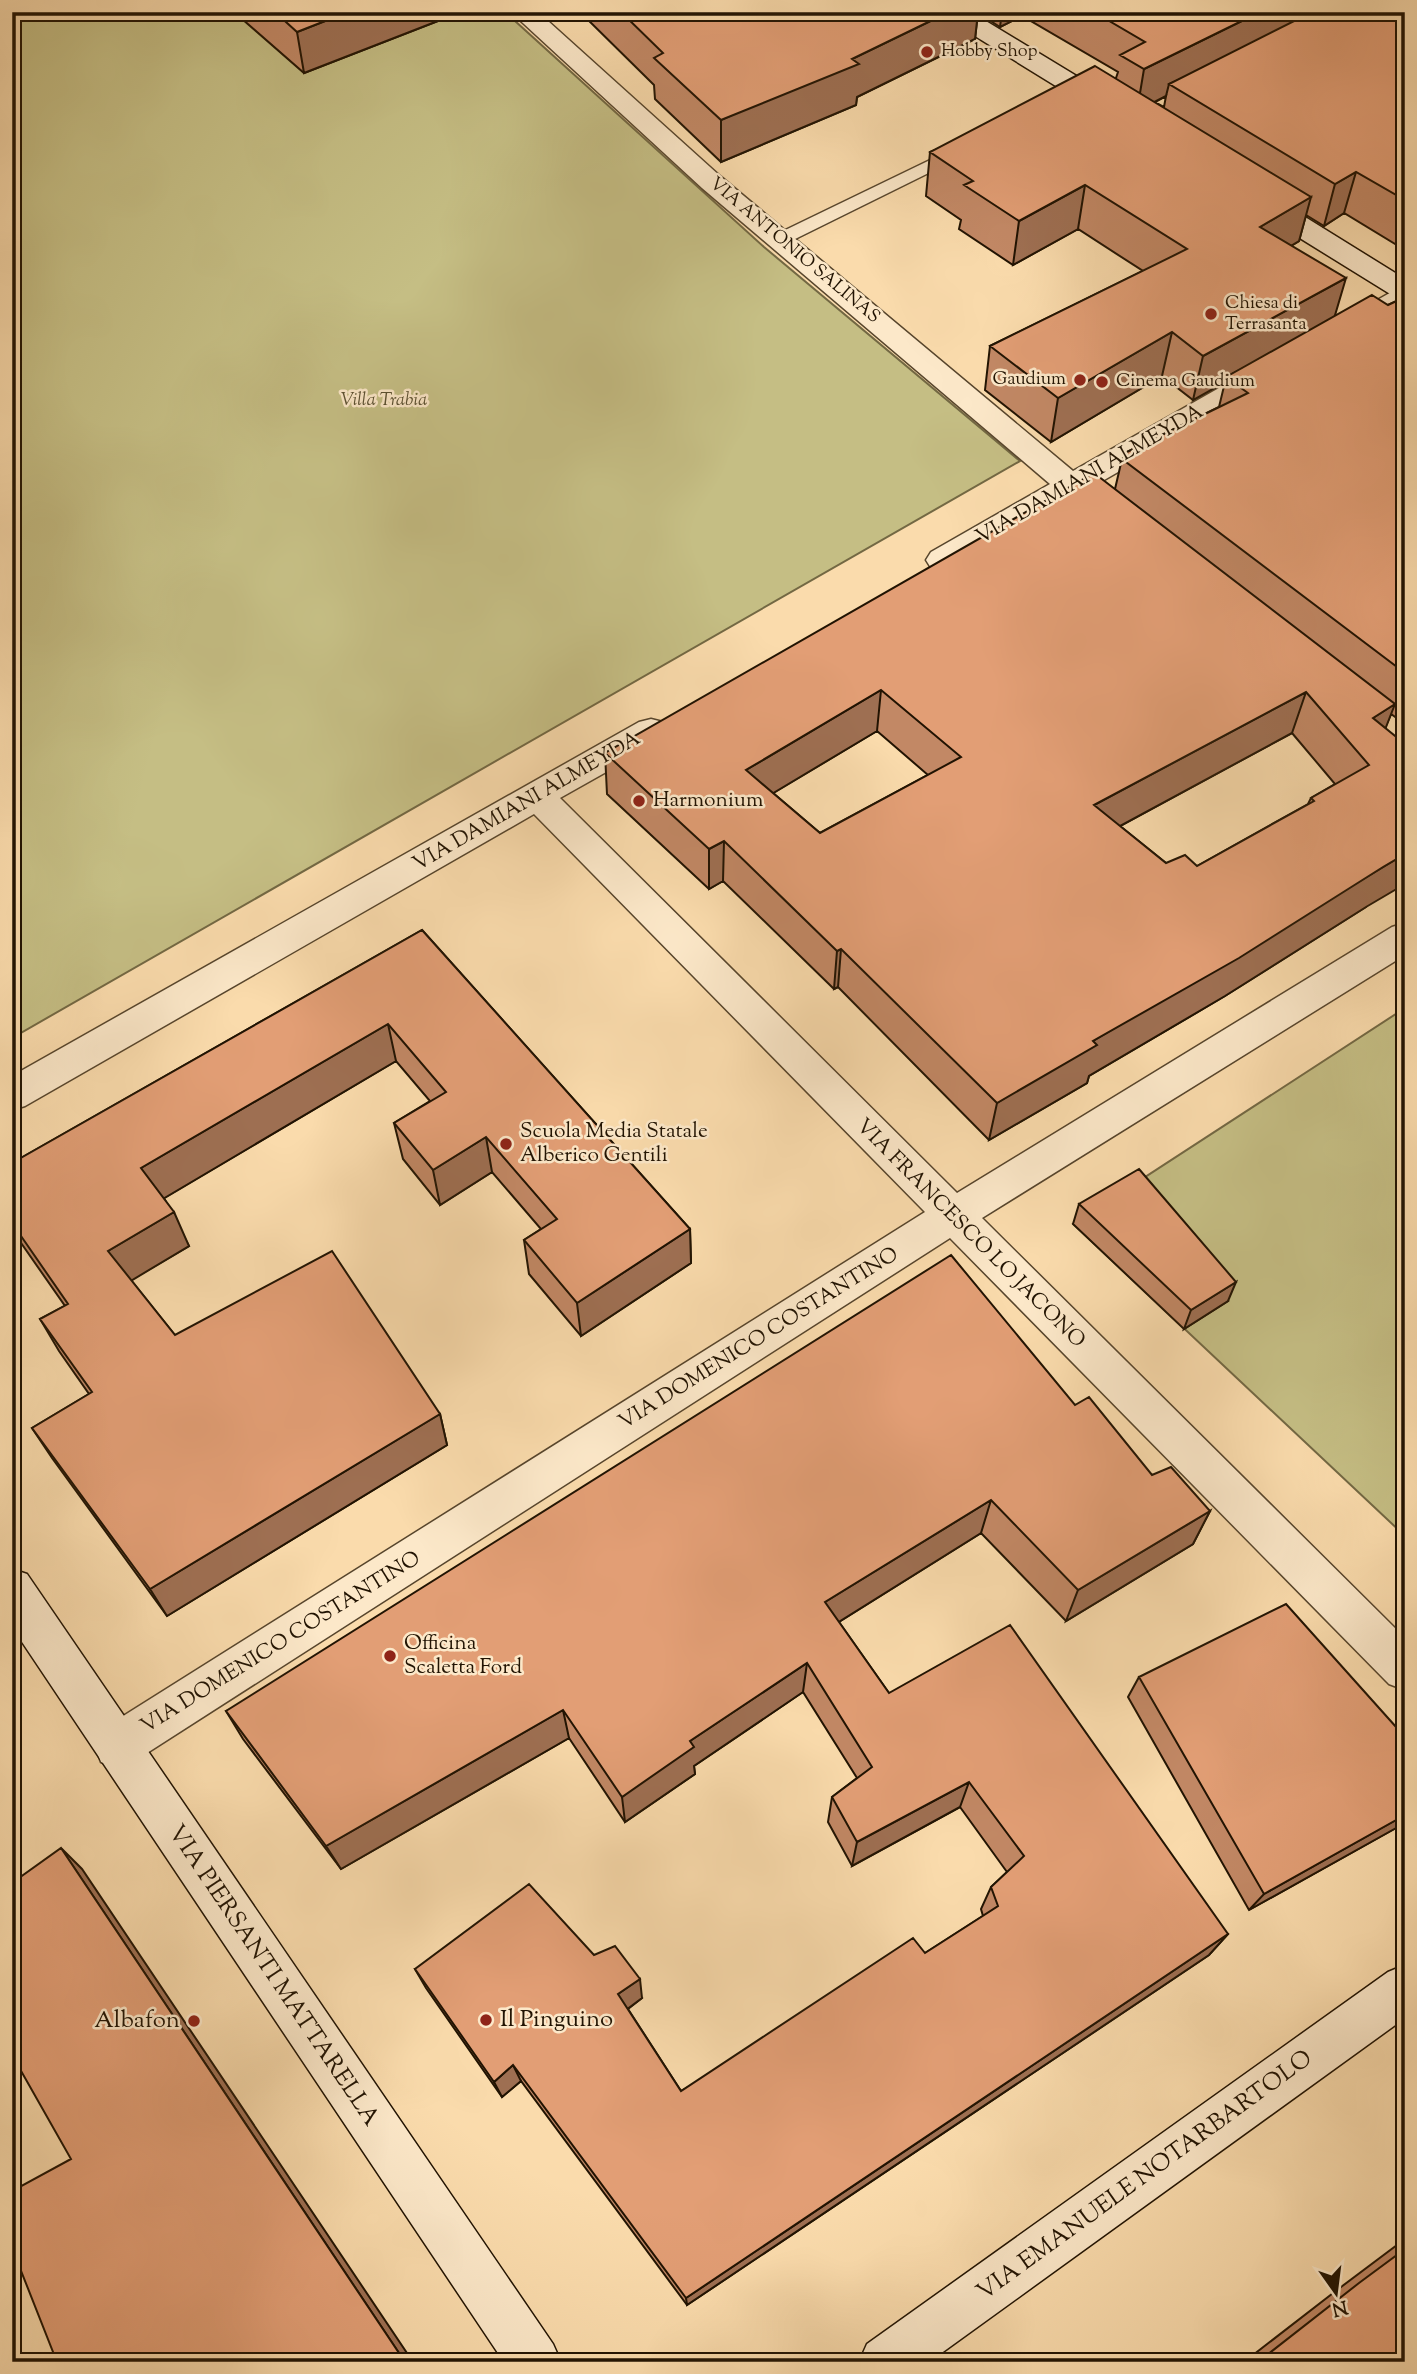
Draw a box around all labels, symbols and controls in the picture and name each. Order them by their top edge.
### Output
place label: Hobby Shop [941,39,1037,65]
marker: Hobby Shop [919,44,935,60]
street label: VIA ANTONIO SALINAS [703,172,885,330]
place label: Chiesa di Terrasanta [1225,291,1307,338]
marker: Chiesa di Terrasanta [1203,306,1219,322]
place label: Gaudium [992,367,1066,393]
place label: Cinema Gaudium [1116,369,1255,395]
marker: Gaudium [1072,372,1088,388]
marker: Cinema Gaudium [1094,374,1110,390]
park label: Villa Trabia [341,388,427,414]
street label: VIA DAMIANI ALMEYDA [970,397,1210,553]
street label: VIA DAMIANI ALMEYDA [407,724,647,880]
place label: Harmonium [653,786,763,816]
marker: Harmonium [631,793,647,809]
street label: VIA FRANCESCO LO JACONO [848,1112,1092,1356]
place label: Scuola Media Statale Alberico Gentili [520,1117,708,1171]
marker: Scuola Media Statale Alberico Gentili [498,1136,514,1152]
street label: VIA DOMENICO COSTANTINO [613,1240,905,1438]
street label: VIA DOMENICO COSTANTINO [135,1544,427,1742]
place label: Officina Scaletta Ford [404,1629,522,1683]
marker: Officina Scaletta Ford [382,1648,398,1664]
street label: VIA PIERSANTI MATTARELLA [159,1818,387,2134]
place label: Il Pinguino [500,2003,613,2037]
place label: Albafon [94,2004,180,2038]
marker: Il Pinguino [478,2012,494,2028]
marker: Albafon [186,2013,202,2029]
street label: VIA EMANUELE NOTARBARTOLO [970,2042,1320,2310]
north arrow [1302,2258,1372,2328]
text: N [1329,2292,1350,2322]

